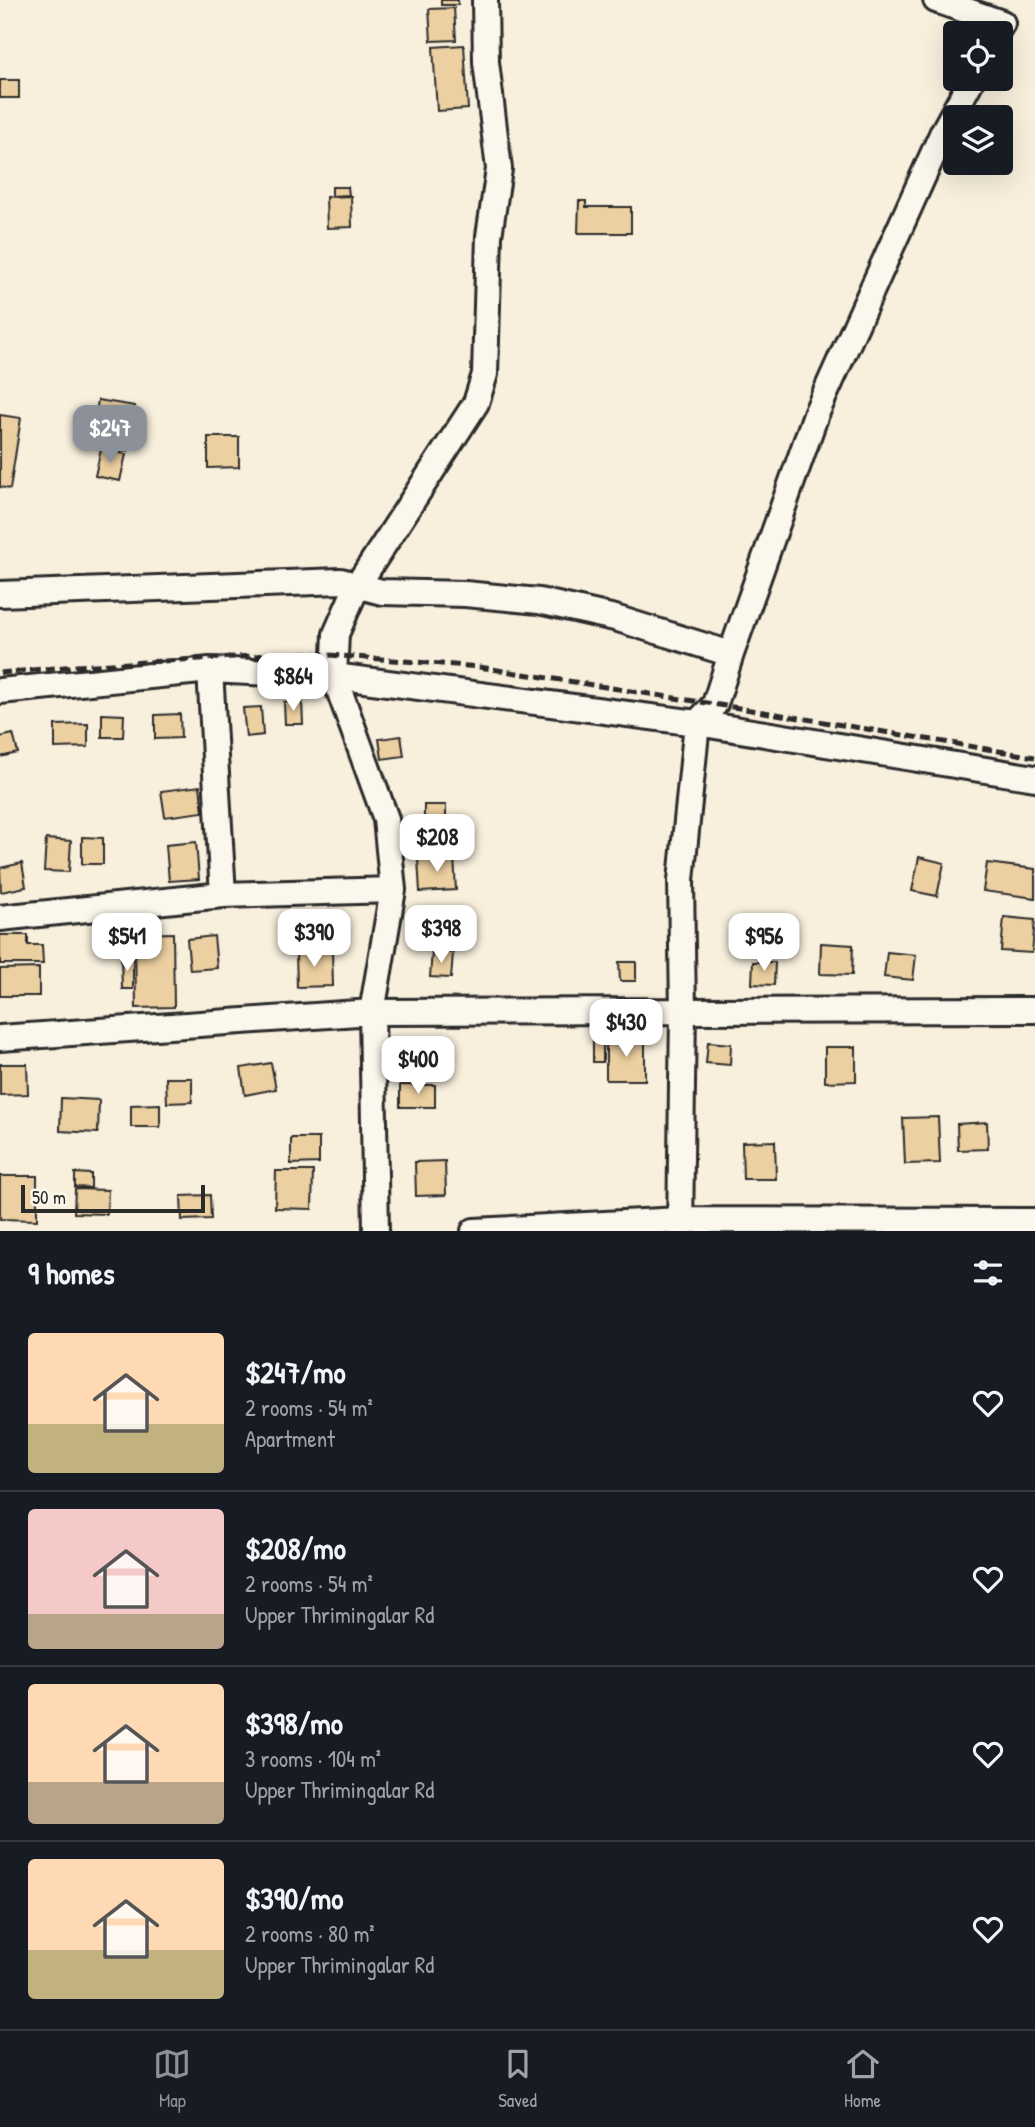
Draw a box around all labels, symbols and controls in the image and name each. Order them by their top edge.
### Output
map controls [943,21,1013,175]
button: locate [943,21,1013,91]
button: layers [943,105,1013,175]
pin: $247 [69,406,151,465]
text: $247 [89,412,131,443]
pin: $864 [252,654,334,713]
text: $864 [273,660,313,691]
pin: $208 [396,814,478,874]
text: $208 [416,821,458,852]
pin: $398 [400,906,482,965]
pin: $390 [273,909,355,969]
text: $398 [421,912,461,943]
pin: $541 [86,914,168,973]
pin: $956 [723,914,805,973]
text: $390 [294,916,334,947]
text: $541 [108,920,146,951]
text: $956 [744,920,784,951]
pin: $430 [585,1000,667,1059]
text: $430 [606,1006,646,1037]
pin: $400 [377,1036,459,1096]
text: $400 [398,1043,438,1074]
scale bar [21,1182,205,1214]
text: 50 m [32,1184,66,1210]
text: 9 homes [28,1253,115,1293]
icon: filters [969,1254,1007,1292]
text: $247/mo [245,1352,346,1392]
icon: home [84,1361,168,1445]
icon: heart [969,1384,1007,1422]
text: 2 rooms · 54 m² [245,1392,373,1423]
text: Apartment [245,1423,335,1454]
text: $208/mo [245,1528,346,1568]
icon: home [84,1537,168,1621]
icon: heart [969,1560,1007,1598]
text: 2 rooms · 54 m² [245,1568,373,1599]
text: Upper Thrimingalar Rd [245,1599,434,1630]
text: $398/mo [245,1703,343,1743]
icon: home [84,1712,168,1796]
icon: heart [969,1735,1007,1773]
text: 3 rooms · 104 m² [245,1743,381,1774]
text: Upper Thrimingalar Rd [245,1774,434,1805]
text: $390/mo [245,1878,343,1918]
icon: home [84,1887,168,1971]
icon: heart [969,1910,1007,1948]
text: 2 rooms · 80 m² [245,1918,375,1949]
text: Upper Thrimingalar Rd [245,1949,434,1980]
tab: Map [153,2045,191,2113]
tab: Saved [498,2045,537,2113]
tab: Home [844,2045,882,2113]

